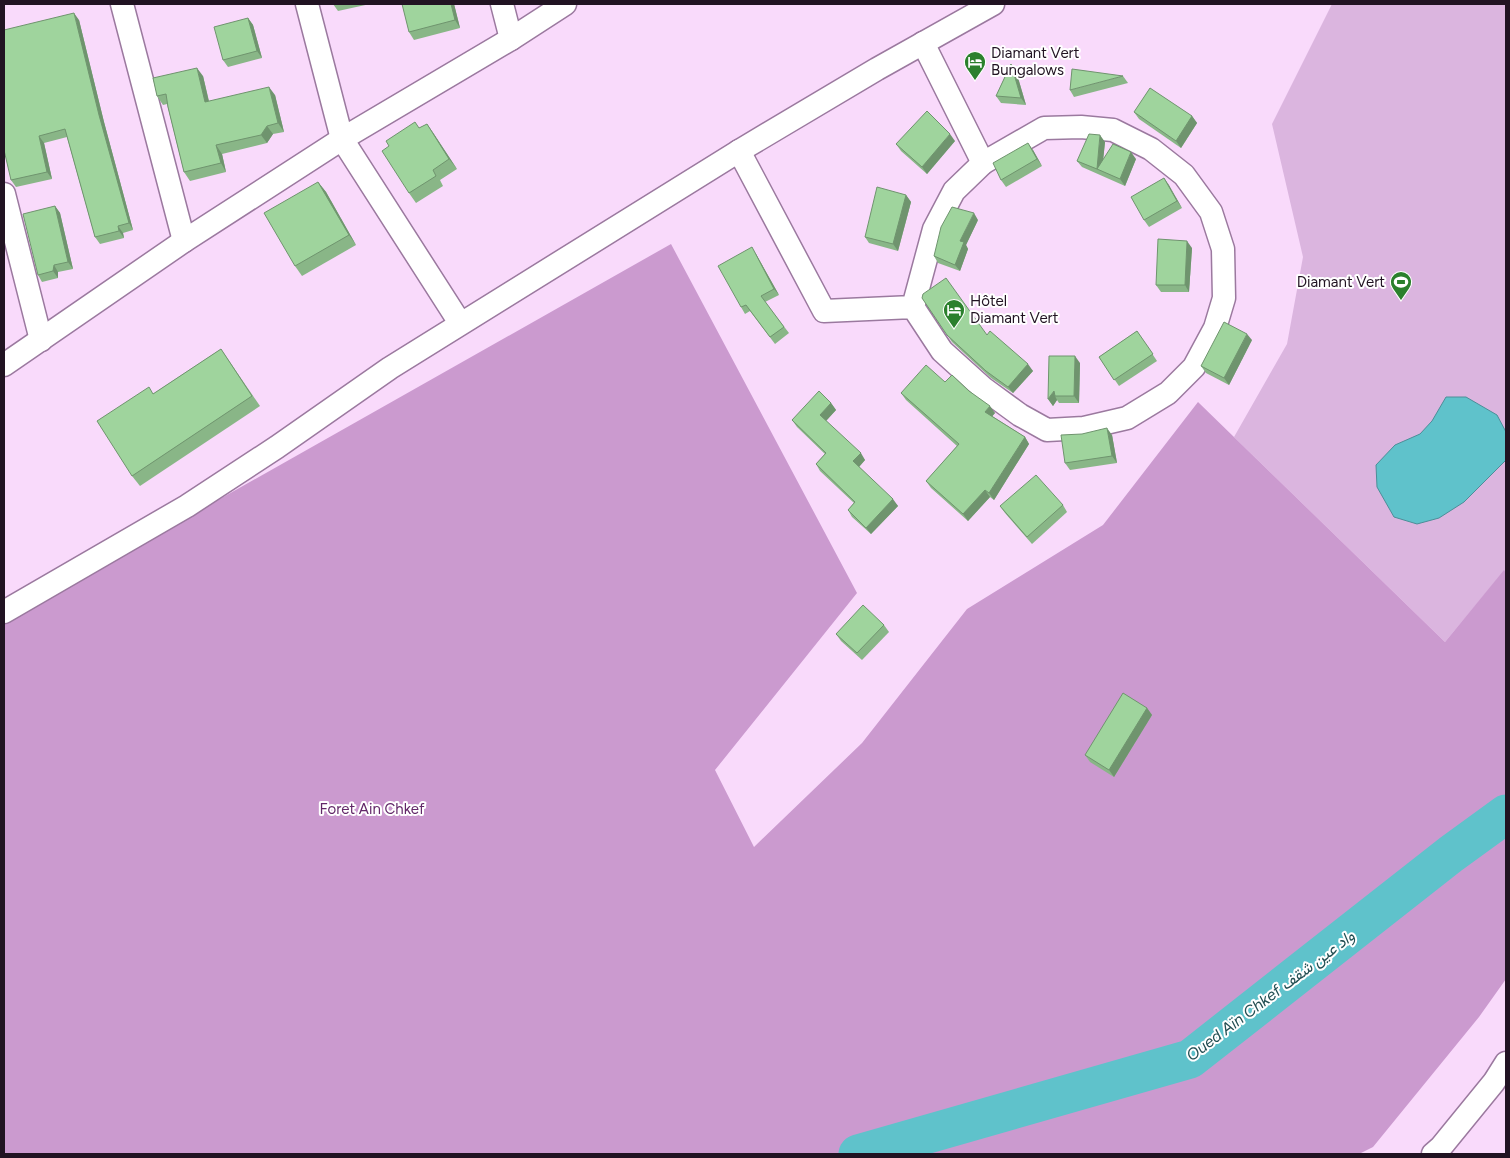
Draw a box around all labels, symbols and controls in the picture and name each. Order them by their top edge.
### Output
place label: Diamant Vert Bungalows [991,44,1080,79]
hotel icon: Diamant Vert Bungalows [963,50,987,81]
sports icon: Diamant Vert [1389,270,1413,301]
place label: Diamant Vert [1297,273,1385,291]
place label: Hôtel Diamant Vert [970,292,1059,327]
hotel icon: Hôtel Diamant Vert [942,298,966,329]
park label: Foret Ain Chkef [319,800,425,818]
water label: Oued Aïn Chkef واد عين شقف [1182,926,1359,1066]

